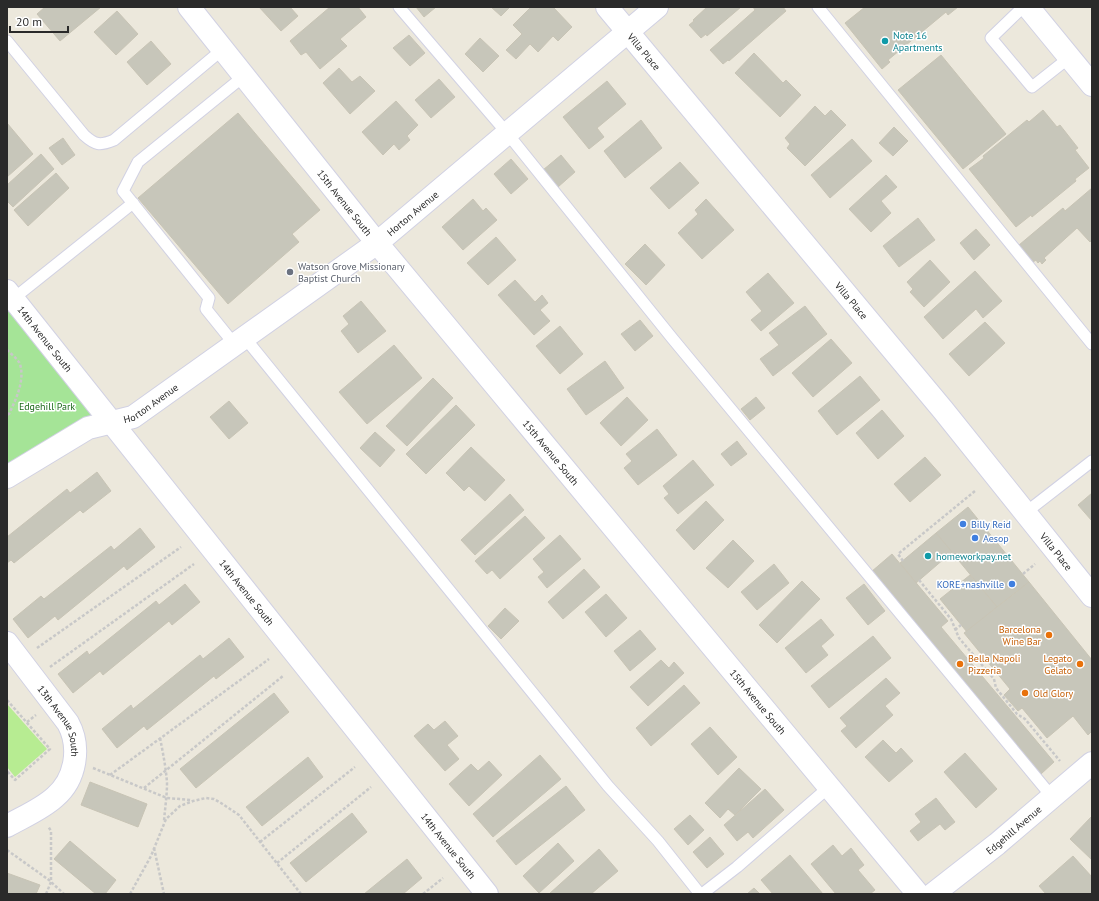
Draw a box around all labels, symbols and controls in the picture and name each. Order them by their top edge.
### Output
scale bar [10,8,68,34]
text: 20 m [16,14,42,29]
street label: Villa Place [624,29,663,73]
place label: Note 16 Apartments [893,29,943,54]
marker: Note 16 Apartments [880,36,890,46]
street label: 15th Avenue South [314,167,375,238]
street label: Horton Avenue [384,188,441,239]
place label: Watson Grove Missionary Baptist Church [298,260,405,285]
marker: Watson Grove Missionary Baptist Church [285,267,295,277]
street label: Villa Place [832,278,871,322]
street label: 14th Avenue South [15,303,75,374]
street label: Horton Avenue [122,380,181,426]
park label: Edgehill Park [19,400,75,413]
street label: 15th Avenue South [520,417,582,488]
place label: Billy Reid [971,518,1011,531]
marker: Billy Reid [958,519,968,529]
street label: Villa Place [1037,529,1075,573]
place label: Aesop [983,532,1009,545]
marker: Aesop [970,533,980,543]
place label: homeworkpay.net [936,550,1012,563]
marker: homeworkpay.net [923,551,933,561]
street label: 14th Avenue South [216,556,277,628]
place label: KORE+nashville [937,578,1004,591]
marker: KORE+nashville [1007,579,1017,589]
place label: Barcelona Wine Bar [999,623,1042,648]
marker: Barcelona Wine Bar [1044,630,1054,640]
place label: Bella Napoli Pizzeria [968,652,1020,677]
place label: Legato Gelato [1043,652,1072,677]
marker: Bella Napoli Pizzeria [955,659,965,669]
marker: Legato Gelato [1075,659,1085,669]
street label: 15th Avenue South [727,666,789,737]
street label: 13th Avenue South [35,682,82,757]
place label: Old Glory [1033,687,1074,700]
marker: Old Glory [1020,688,1030,698]
street label: Edgehill Avenue [983,803,1044,857]
street label: 14th Avenue South [418,810,479,881]

